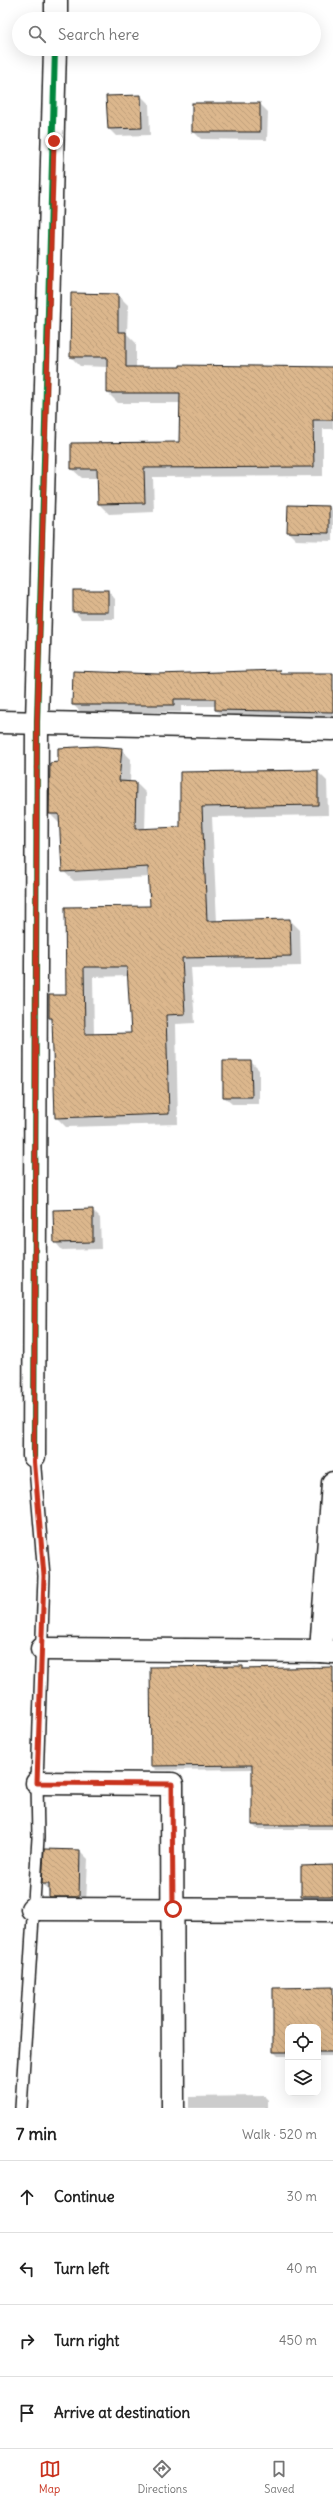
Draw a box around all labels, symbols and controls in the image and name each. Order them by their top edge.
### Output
search box [12,12,321,56]
icon: search [26,23,48,45]
text: Search here [58,25,139,44]
route end [45,132,63,150]
route start [164,1900,182,1918]
map controls [285,2024,321,2096]
button: locate [285,2024,321,2060]
button: layers [285,2060,321,2096]
text: 7 min [16,2123,57,2145]
text: Walk · 520 m [242,2126,317,2143]
icon: ahead [16,2186,38,2208]
text: Continue [54,2187,115,2206]
text: 30 m [287,2188,317,2205]
icon: left [16,2258,38,2280]
text: Turn left [54,2259,109,2278]
text: 40 m [286,2260,317,2277]
icon: right [16,2330,38,2352]
text: Turn right [54,2331,119,2350]
text: 450 m [279,2332,317,2349]
icon: arrive [16,2402,38,2424]
text: Arrive at destination [54,2403,190,2422]
tab: Map [39,2458,61,2496]
tab: Directions [138,2458,187,2496]
tab: Saved [264,2458,294,2496]

